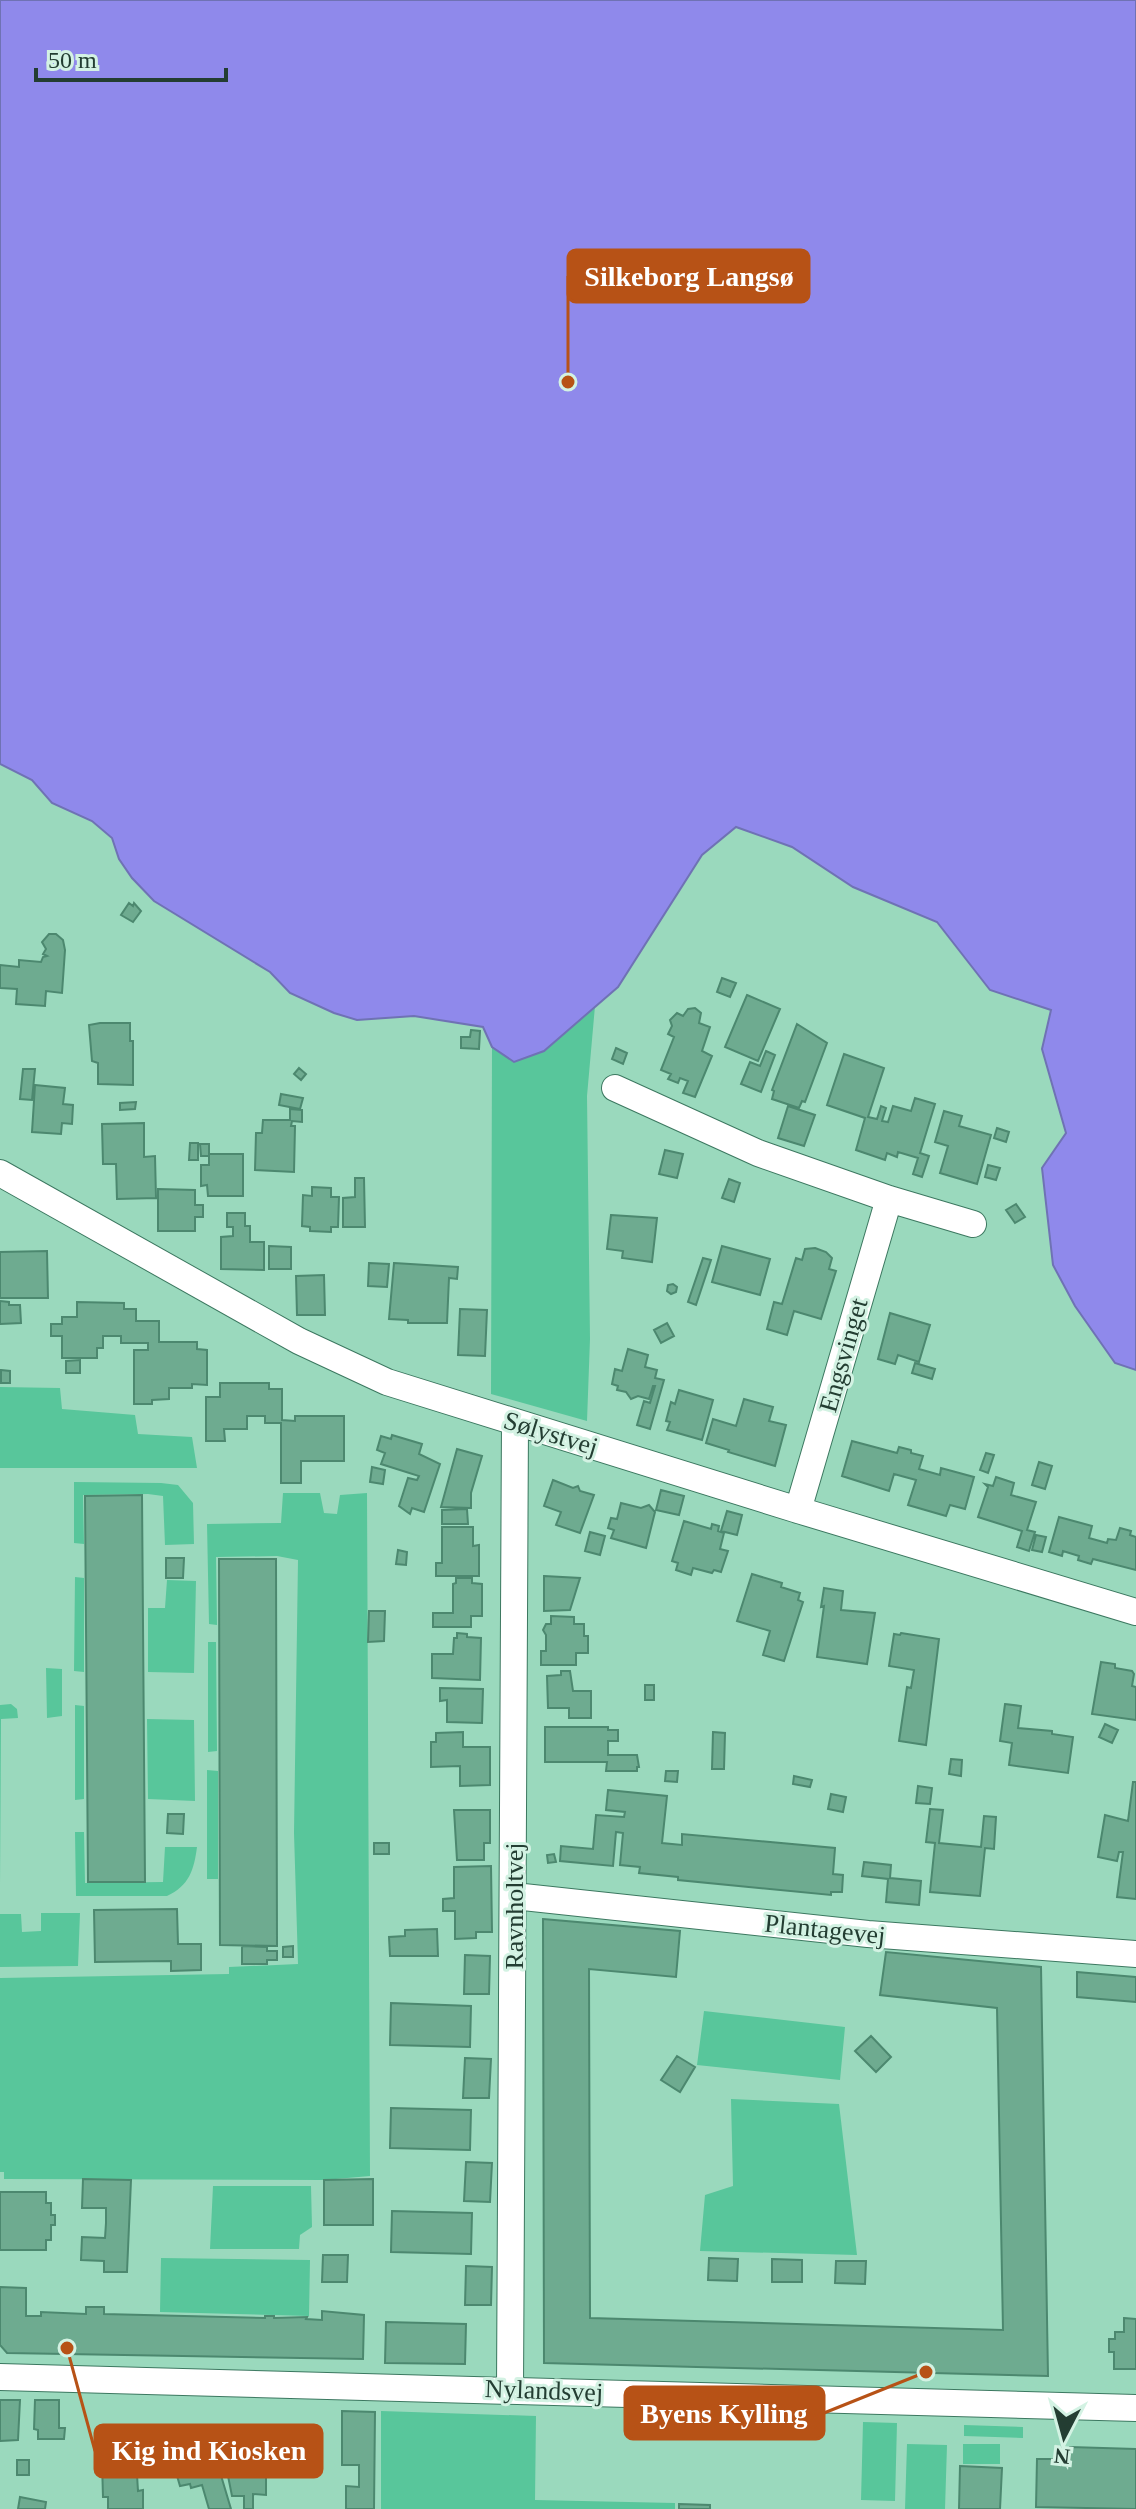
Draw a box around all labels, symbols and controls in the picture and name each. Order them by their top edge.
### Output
scale bar [36,32,226,82]
text: 50 m [48,47,97,73]
callout: Silkeborg Langsø [568,250,809,302]
text: Silkeborg Langsø [584,261,794,292]
street label: Engsvinget [813,1294,874,1415]
street label: Sølystvej [500,1405,601,1461]
street label: Ravnholtvej [500,1842,529,1970]
street label: Plantagevej [763,1909,887,1950]
street label: Nylandsvej [484,2374,604,2407]
callout: Byens Kylling [625,2387,824,2439]
north arrow [1024,2397,1104,2477]
text: Byens Kylling [640,2398,808,2429]
callout: Kig ind Kiosken [95,2425,322,2477]
text: Kig ind Kiosken [112,2435,307,2466]
text: N [1053,2443,1071,2470]

